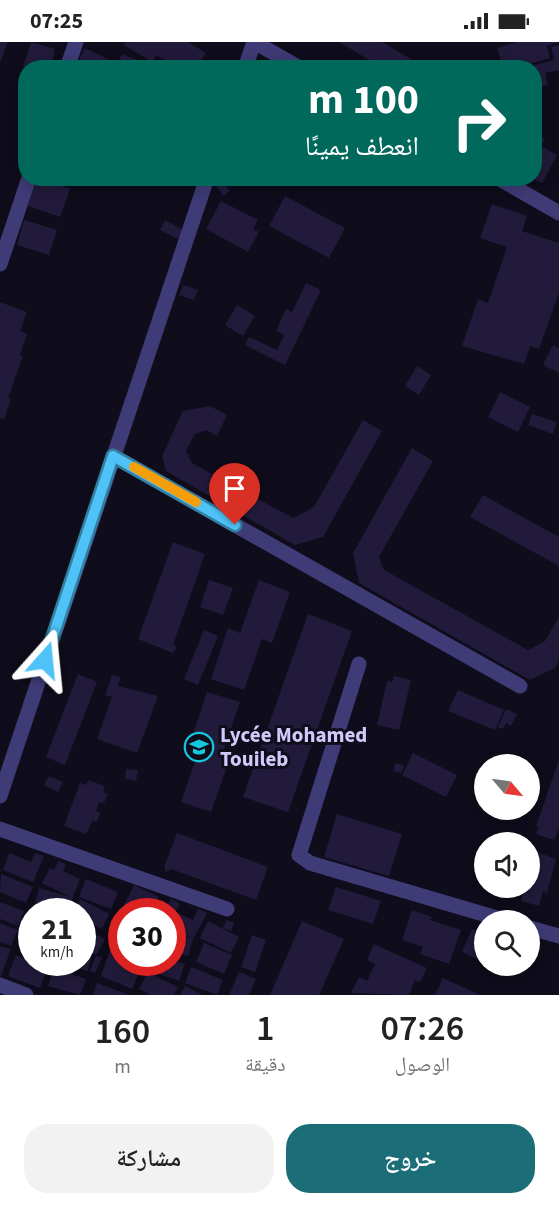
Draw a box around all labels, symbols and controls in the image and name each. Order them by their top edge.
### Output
text: 07:25 [30,5,83,37]
text: 100 m [308,70,419,130]
icon: right [440,84,518,162]
text: انعطف يمينًا [305,127,419,166]
pin [209,463,260,525]
icon: arrive [218,472,251,505]
position arrow [13,628,77,692]
place label: Lycée Mohamed Touileb [220,720,367,774]
school or university icon: Lycée Mohamed Touileb [183,731,215,763]
north arrow [474,754,540,820]
map controls [474,754,540,976]
button: sound [474,832,540,898]
speed limit sign: 30 [108,898,186,976]
text: 21 [41,908,73,951]
button: search [474,910,540,976]
text: km/h [40,942,74,963]
text: 1 [256,1003,275,1054]
text: 07:26 [380,1003,464,1054]
text: 160 [95,1006,150,1057]
text: دقيقة [245,1051,286,1079]
text: الوصول [395,1051,450,1079]
text: m [114,1053,131,1081]
button: مشاركة [24,1124,274,1193]
button: خروج [286,1124,535,1193]

